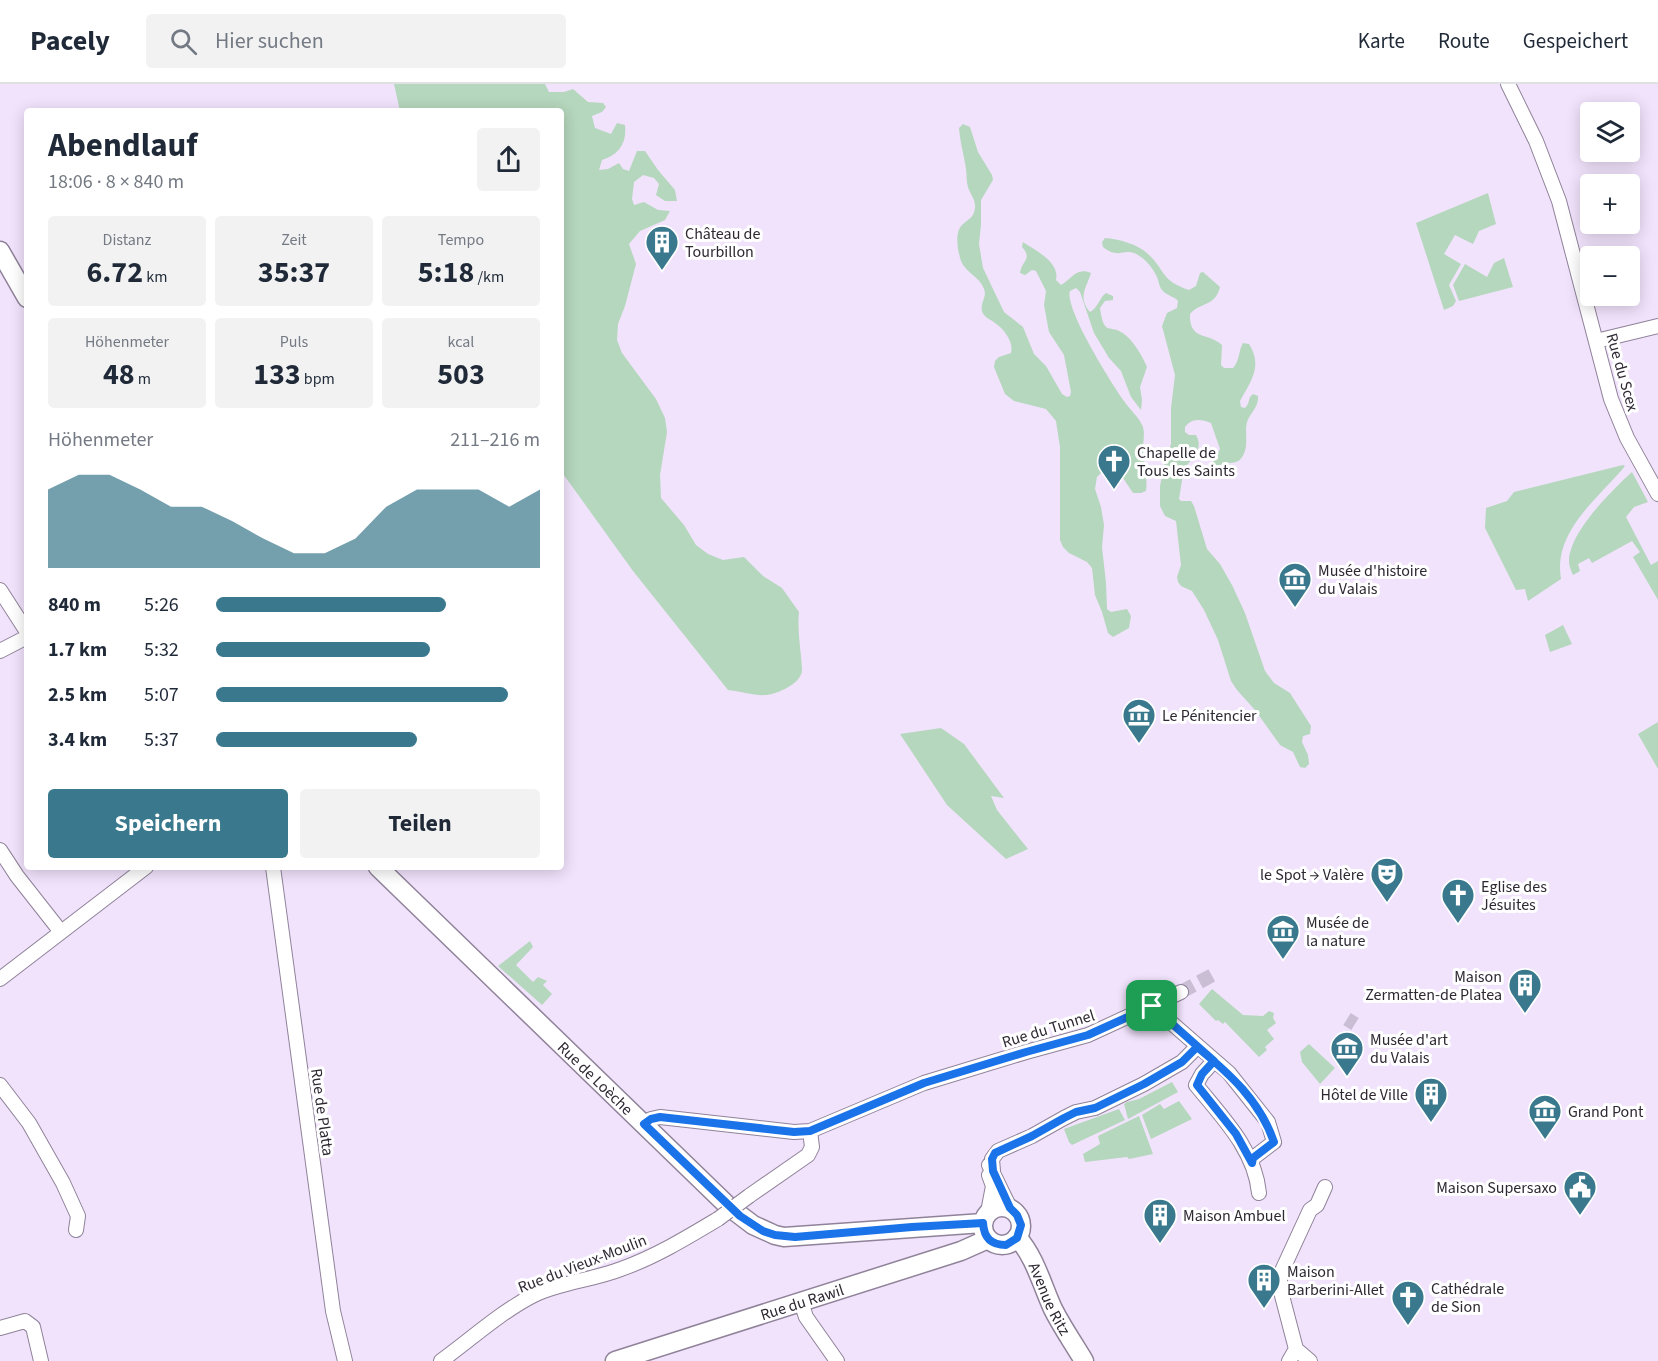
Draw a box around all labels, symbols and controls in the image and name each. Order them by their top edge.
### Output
search box [146,14,566,68]
text: Pacely [30,21,110,61]
icon: search [167,25,200,58]
text: Hier suchen [215,25,324,57]
text: Karte [1358,26,1405,56]
text: Route [1438,26,1490,56]
text: Gespeichert [1523,26,1628,56]
map controls [1580,102,1640,306]
button: layers [1580,102,1640,162]
text: Abendlauf [48,122,198,169]
button: share [477,128,540,191]
text: 18:06 · 8 × 840 m [48,168,184,196]
button: + [1580,174,1640,234]
place label: Château de Tourbillon [685,223,760,263]
building icon: Château de Tourbillon [644,224,680,271]
text: Distanz [103,229,151,251]
text: Zeit [281,229,307,251]
text: Tempo [438,229,484,251]
button: − [1580,246,1640,306]
text: 6.72 [87,251,143,294]
text: 35:37 [258,251,330,294]
text: 5:18 [418,251,474,294]
text: km [143,266,167,288]
text: /km [474,266,504,288]
text: Höhenmeter [85,331,169,353]
text: Puls [280,331,308,353]
text: kcal [448,331,474,353]
street label: Rue du Scex [1600,331,1644,414]
text: 48 [103,353,135,396]
text: 133 [253,353,301,396]
text: 503 [437,353,485,396]
text: m [135,368,151,390]
text: bpm [301,368,335,390]
text: Höhenmeter [48,426,153,454]
text: 211–216 m [450,426,540,454]
place label: Chapelle de Tous les Saints [1137,442,1235,482]
church icon: Chapelle de Tous les Saints [1096,443,1132,490]
place label: Musée d'histoire du Valais [1318,560,1427,600]
museum icon: Musée d'histoire du Valais [1277,561,1313,608]
text: 840 m [48,591,101,619]
text: 5:26 [144,591,179,619]
text: 1.7 km [48,636,107,664]
text: 5:32 [144,636,179,664]
text: 2.5 km [48,681,107,709]
text: 5:07 [144,681,179,709]
museum icon: Le Pénitencier [1121,697,1157,744]
place label: Le Pénitencier [1162,705,1257,727]
text: 3.4 km [48,726,107,754]
text: 5:37 [144,726,179,754]
button: Speichern [48,789,288,858]
button: Teilen [300,789,540,858]
theatre icon: le Spot → Valère [1369,856,1405,903]
place label: le Spot → Valère [1260,864,1364,886]
place label: Eglise des Jésuites [1481,876,1547,916]
church icon: Eglise des Jésuites [1440,877,1476,924]
place label: Musée de la nature [1306,912,1369,952]
museum icon: Musée de la nature [1265,913,1301,960]
place label: Maison Zermatten-de Platea [1365,966,1502,1006]
building icon: Maison Zermatten-de Platea [1507,967,1543,1014]
pin [1126,980,1177,1031]
icon: arrive [1135,989,1168,1022]
street label: Rue du Tunnel [999,1004,1097,1053]
place label: Musée d'art du Valais [1370,1029,1449,1069]
museum icon: Musée d'art du Valais [1329,1030,1365,1077]
street label: Rue de Loèche [552,1037,638,1120]
street label: Rue de Platta [305,1067,339,1157]
building icon: Hôtel de Ville [1413,1076,1449,1123]
place label: Hôtel de Ville [1320,1084,1408,1106]
museum icon: Grand Pont [1527,1093,1563,1140]
place label: Grand Pont [1568,1101,1644,1123]
public building icon: Maison Supersaxo [1562,1169,1598,1216]
place label: Maison Supersaxo [1436,1177,1557,1199]
building icon: Maison Ambuel [1142,1197,1178,1244]
place label: Maison Ambuel [1183,1205,1285,1227]
street label: Rue du Vieux-Moulin [515,1229,650,1299]
street label: Avenue Ritz [1023,1259,1075,1340]
place label: Maison Barberini-Allet [1287,1261,1385,1301]
building icon: Maison Barberini-Allet [1246,1262,1282,1309]
place label: Cathédrale de Sion [1431,1278,1504,1318]
street label: Rue du Rawil [758,1279,847,1326]
church icon: Cathédrale de Sion [1390,1279,1426,1326]

